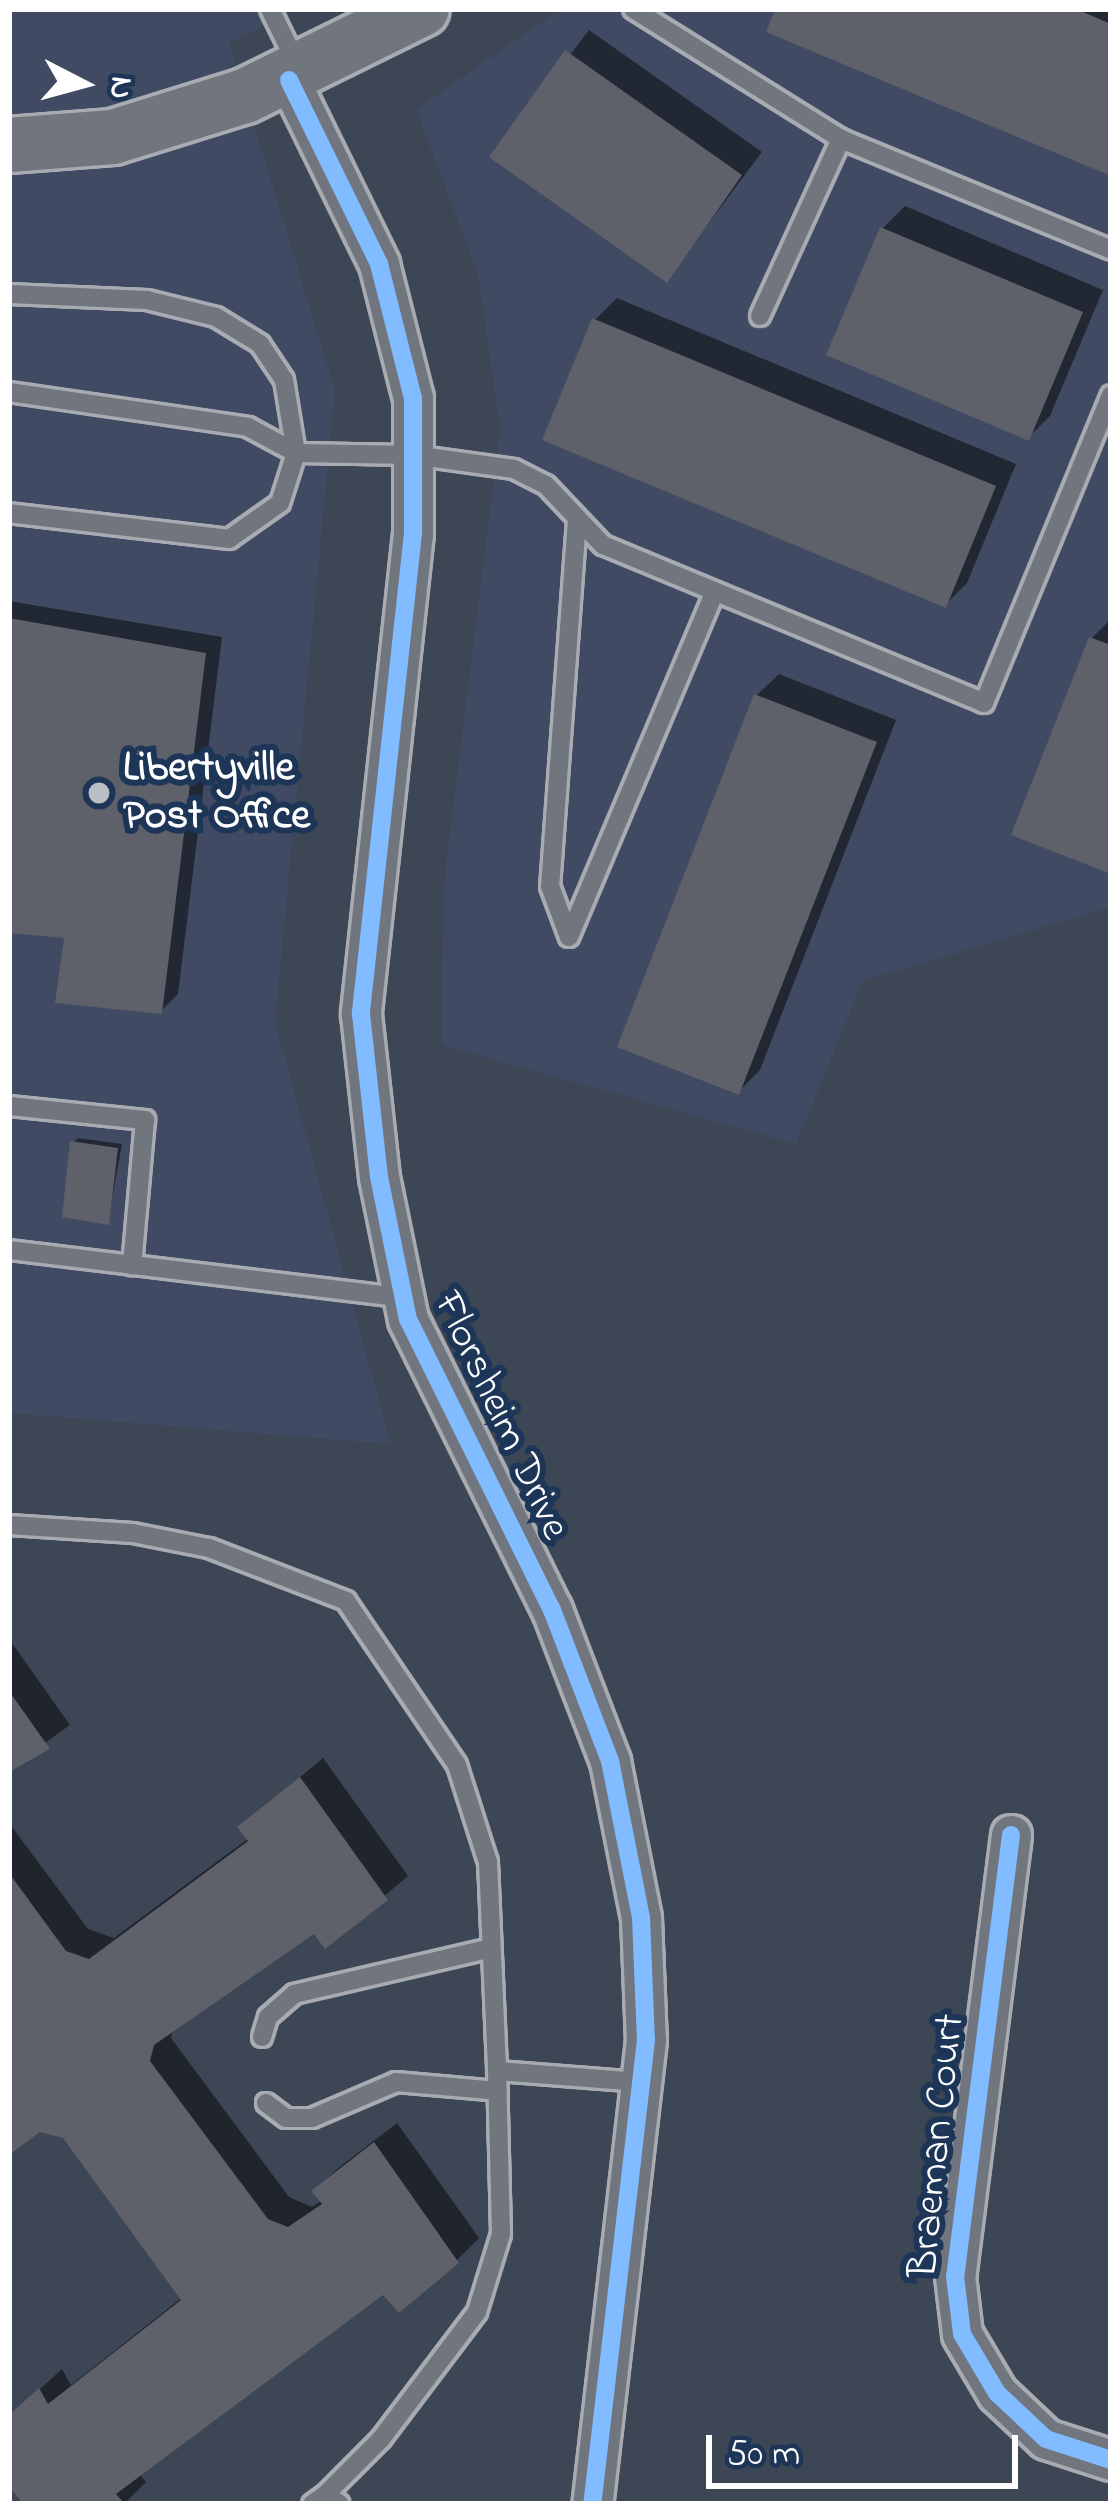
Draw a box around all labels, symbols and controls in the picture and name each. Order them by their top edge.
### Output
north arrow [24,24,144,144]
text: N [95,74,145,101]
place label: Libertyville Post Office [123,744,310,842]
marker: Libertyville Post Office [86,780,112,806]
street label: Florsheim Drive [421,1284,579,1548]
street label: Braeman Court [899,2011,977,2281]
scale bar [712,2411,1024,2485]
text: 50 m [727,2429,800,2482]

